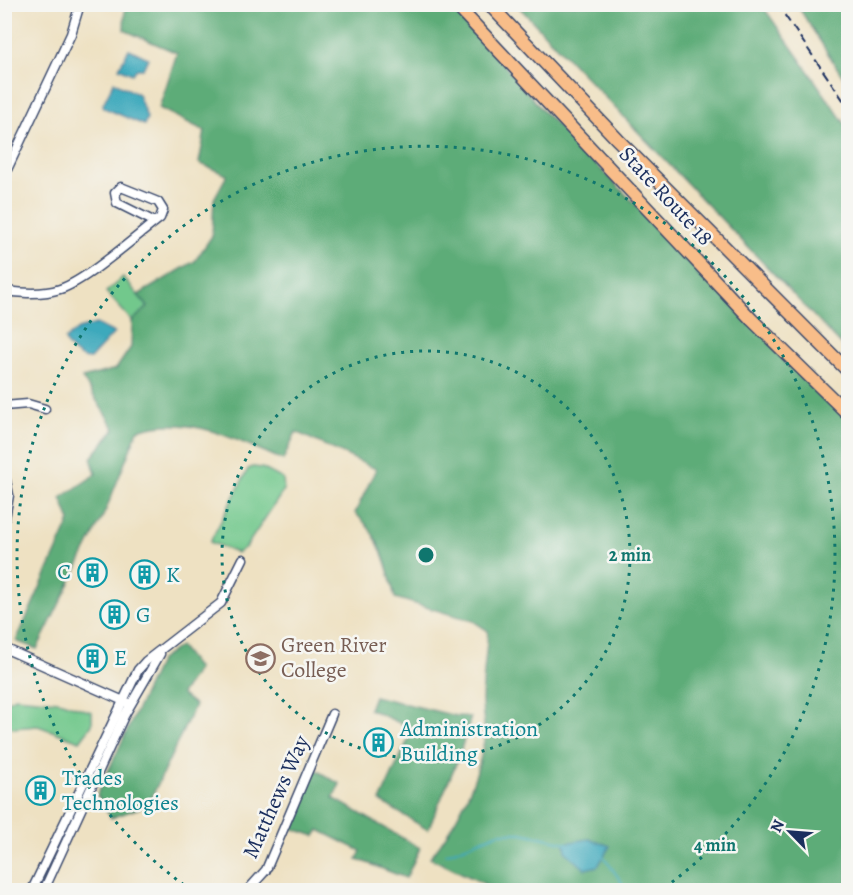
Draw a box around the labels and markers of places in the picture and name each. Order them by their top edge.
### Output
centre of rings [416,545,436,565]
building icon: C [76,556,108,588]
place label: C [57,557,71,587]
building icon: K [129,559,161,591]
place label: K [166,560,180,590]
building icon: G [99,599,131,631]
place label: G [136,600,151,630]
place label: Green River College [281,630,387,685]
building icon: E [77,642,109,674]
school or university icon: Green River College [244,642,276,674]
place label: E [114,643,127,673]
place label: Administration Building [399,714,538,769]
building icon: Administration Building [363,726,395,758]
place label: Trades Technologies [62,763,179,818]
building icon: Trades Technologies [25,775,57,807]

